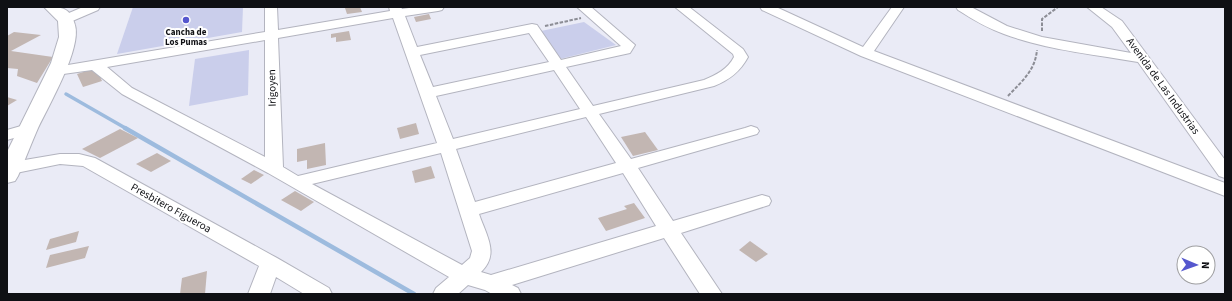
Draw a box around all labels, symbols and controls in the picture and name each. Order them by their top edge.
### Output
marker: Cancha de Los Pumas [181,15,191,25]
place label: Cancha de Los Pumas [165,26,207,49]
street label: Avenida de Las Industrias [1123,35,1203,138]
street label: Irigoyen [264,69,280,107]
street label: Presbitero Figueroa [128,180,214,236]
north arrow [1176,245,1216,285]
text: N [1198,261,1213,269]

